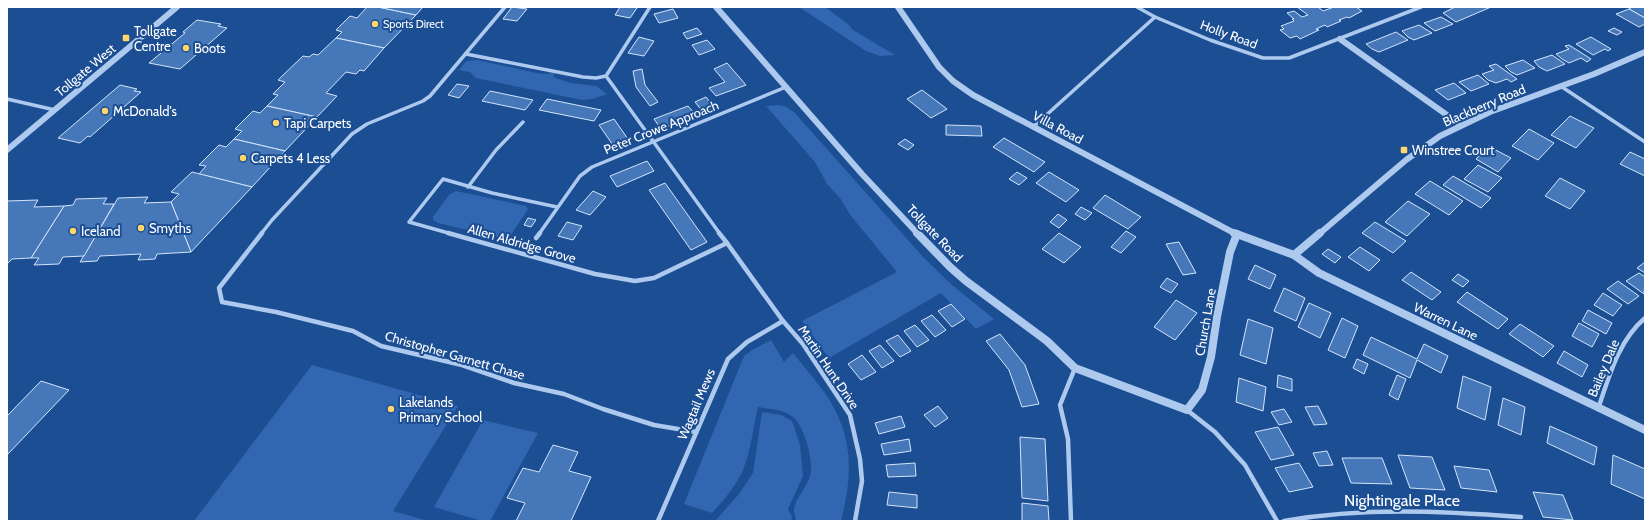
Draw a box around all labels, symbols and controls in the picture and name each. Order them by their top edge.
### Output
street label: Holly Road [1198,16,1260,52]
place label: Sports Direct [383,17,444,31]
marker: Sports Direct [370,19,380,29]
place label: Tollgate Centre [134,23,177,54]
marker: Tollgate Centre [121,33,131,43]
street label: Tollgate West [52,40,119,100]
place label: Boots [194,40,226,56]
marker: Boots [181,43,191,53]
street label: Blackberry Road [1440,80,1528,130]
street label: Peter Crowe Approach [601,97,721,157]
place label: McDonald's [113,103,178,119]
marker: McDonald's [100,106,110,116]
street label: Villa Road [1030,107,1086,147]
place label: Tapi Carpets [284,115,352,131]
marker: Tapi Carpets [271,118,281,128]
place label: Winstree Court [1412,142,1495,158]
marker: Winstree Court [1399,145,1409,155]
place label: Carpets 4 Less [251,150,331,166]
marker: Carpets 4 Less [238,153,248,163]
street label: Tollgate Road [904,201,966,265]
place label: Smyths [149,220,192,236]
street label: Allen Aldridge Grove [466,220,578,266]
place label: Iceland [81,223,120,239]
marker: Smyths [136,223,146,233]
marker: Iceland [68,226,78,236]
street label: Church Lane [1191,287,1219,357]
street label: Warren Lane [1411,299,1481,344]
street label: Martin Hunt Drive [795,322,863,412]
street label: Christopher Garnett Chase [383,327,527,383]
street label: Bailey Dale [1584,336,1622,399]
street label: Wagtail Mews [674,365,718,442]
place label: Lakelands Primary School [399,394,482,425]
marker: Lakelands Primary School [386,404,396,414]
street label: Nightingale Place [1344,491,1460,510]

